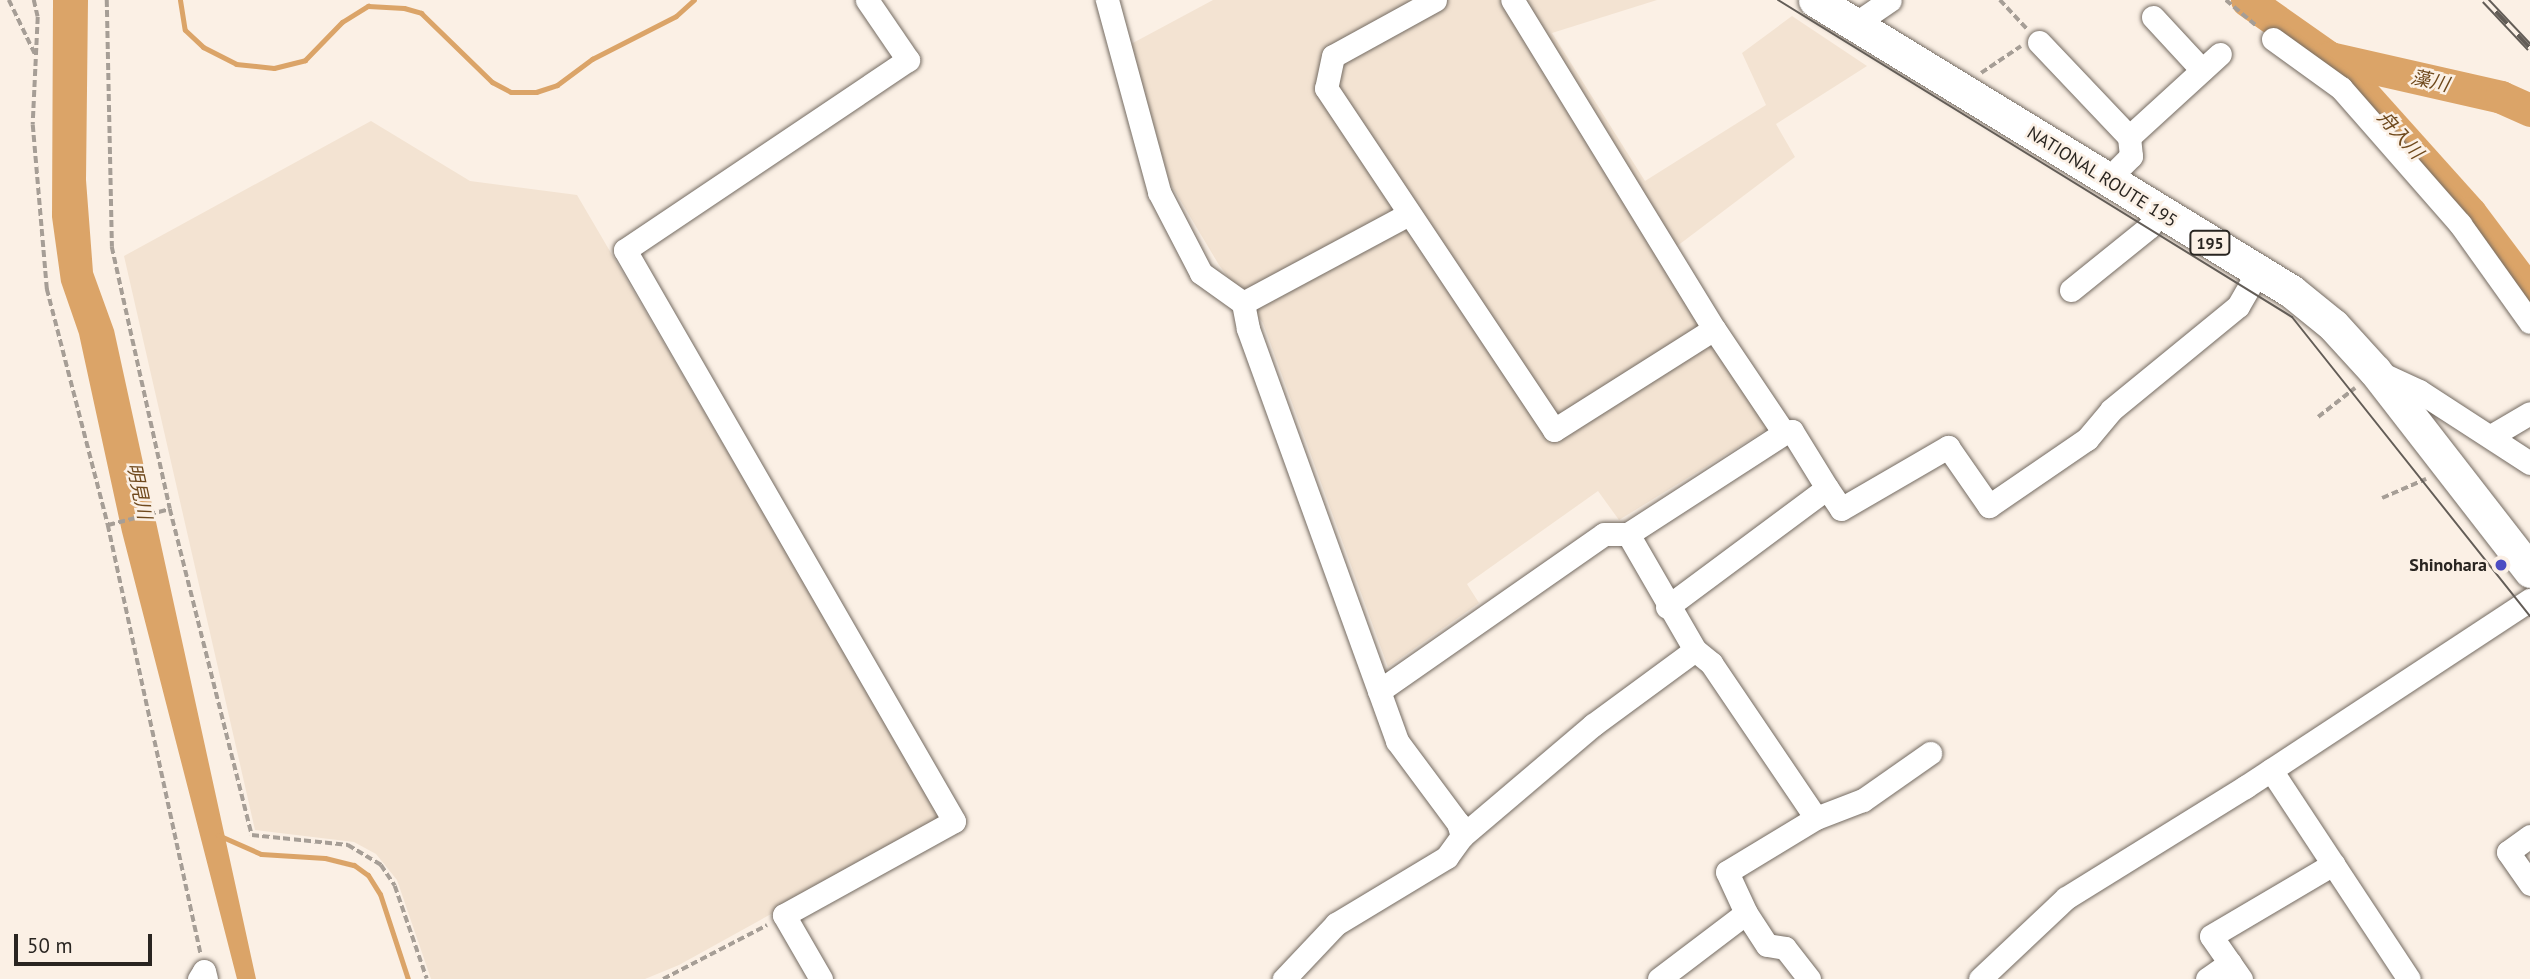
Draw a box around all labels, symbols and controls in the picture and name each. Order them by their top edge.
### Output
water label: 藻川 [2409,66,2451,96]
water label: 舟入川 [2372,106,2428,164]
street label: NATIONAL ROUTE 195 [2023,122,2181,232]
road number: 195 [2189,230,2231,256]
water label: 明見川 [122,461,156,521]
place label: Shinohara [2409,554,2487,576]
marker: Shinohara [2493,557,2509,573]
scale bar [18,920,156,964]
text: 50 m [27,932,73,959]

